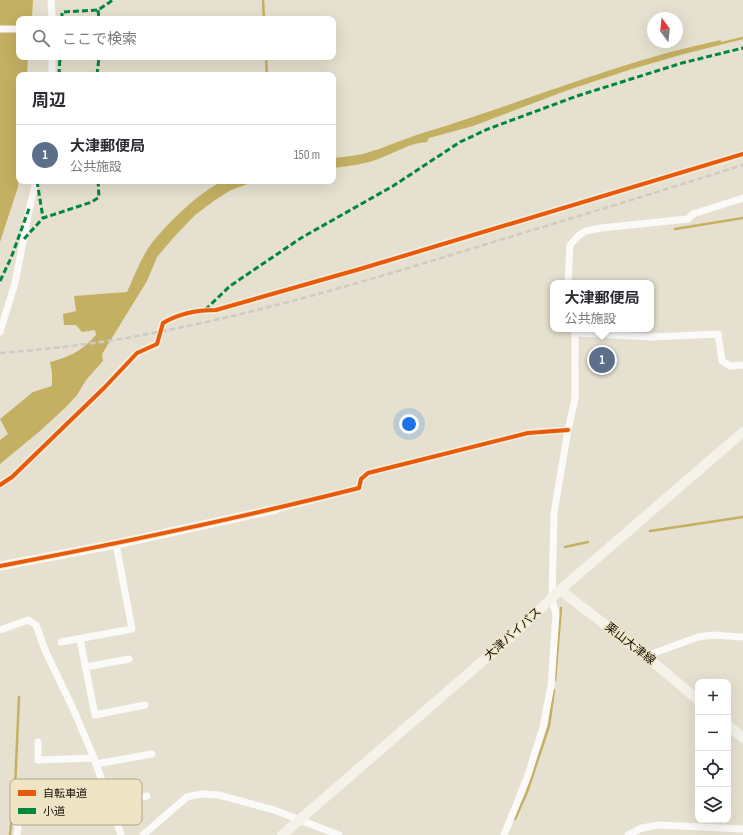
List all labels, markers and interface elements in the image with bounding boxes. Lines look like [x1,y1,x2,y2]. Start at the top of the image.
north arrow [647,12,683,48]
search box [16,16,336,60]
icon: search [30,27,52,49]
text: ここで検索 [62,30,137,49]
text: 周辺 [32,91,66,111]
text: 大津郵便局 [70,137,145,156]
text: 1 [42,147,48,163]
text: 150 m [294,147,320,163]
text: 公共施設 [70,159,122,175]
popup [550,280,654,332]
text: 大津郵便局 [564,289,640,308]
text: 公共施設 [564,311,617,327]
pin: 1 [589,345,615,375]
your location [399,414,419,434]
street label: 大津バイパス [481,604,545,664]
street label: 栗山大津線 [602,620,658,668]
map controls [695,679,731,823]
button: + [695,679,731,715]
button: − [695,715,731,751]
button: locate [695,751,731,787]
legend [10,779,142,825]
text: 自転車道 [43,787,87,800]
button: layers [695,787,731,823]
text: 小道 [43,805,65,818]

